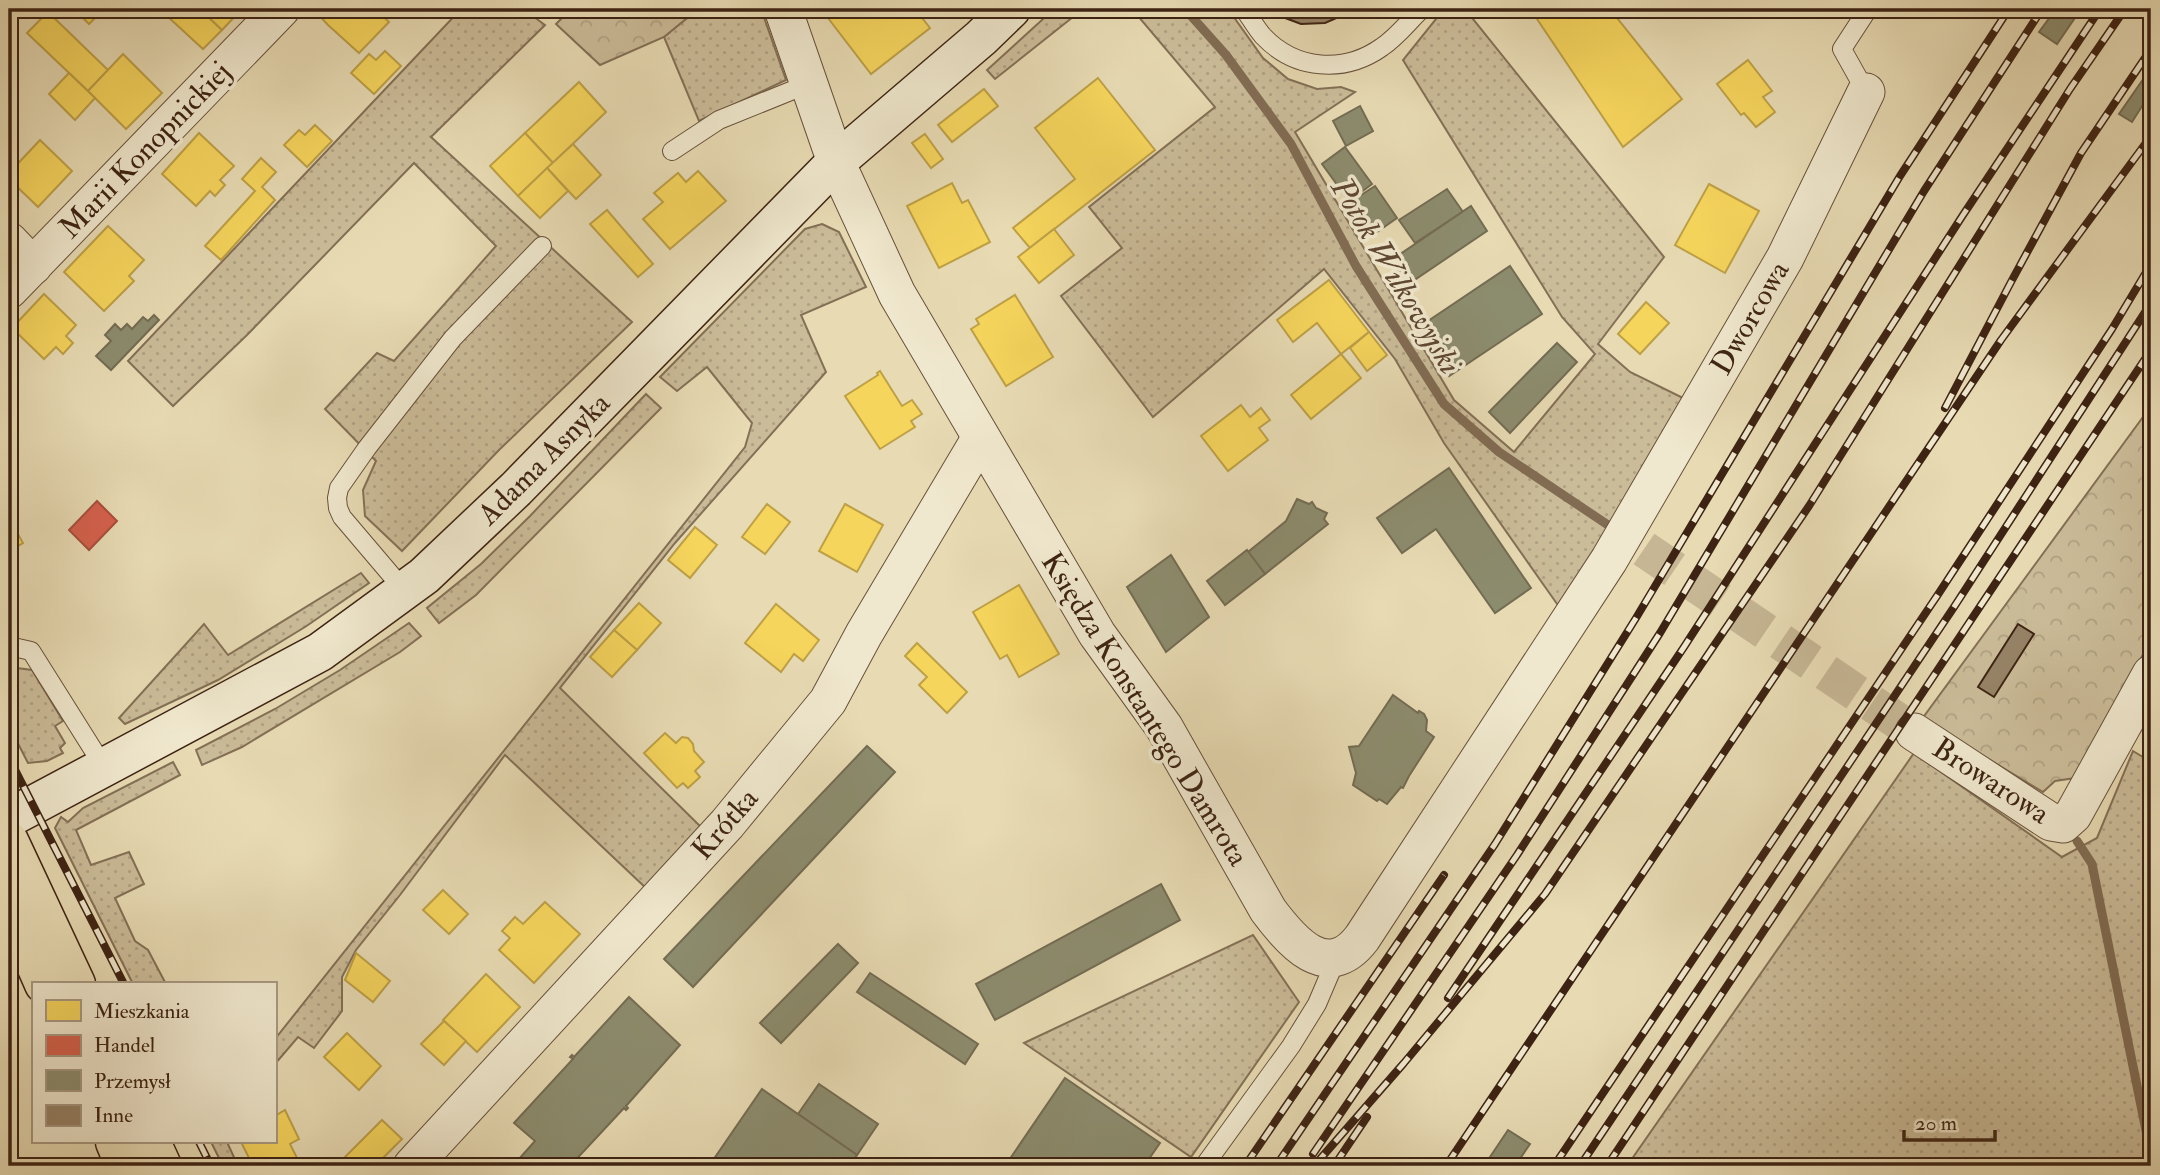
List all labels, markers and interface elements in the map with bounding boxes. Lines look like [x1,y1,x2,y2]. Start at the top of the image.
street label: Marii Konopnickiej [51,54,239,246]
water label: Potok Wilkowyjski [1321,170,1470,382]
street label: Dworcowa [1703,254,1798,381]
street label: Adama Asnyka [469,385,618,534]
street label: Księdza Konstantego Damrota [1033,545,1257,873]
street label: Browarowa [1926,730,2057,833]
street label: Krótka [684,780,767,867]
legend [32,982,276,1144]
text: Mieszkania [94,998,190,1025]
text: Handel [94,1032,156,1059]
text: Przemysł [94,1068,171,1095]
scale bar [1904,1098,1996,1142]
text: Inne [94,1102,133,1129]
text: 20 m [1915,1110,1957,1137]

